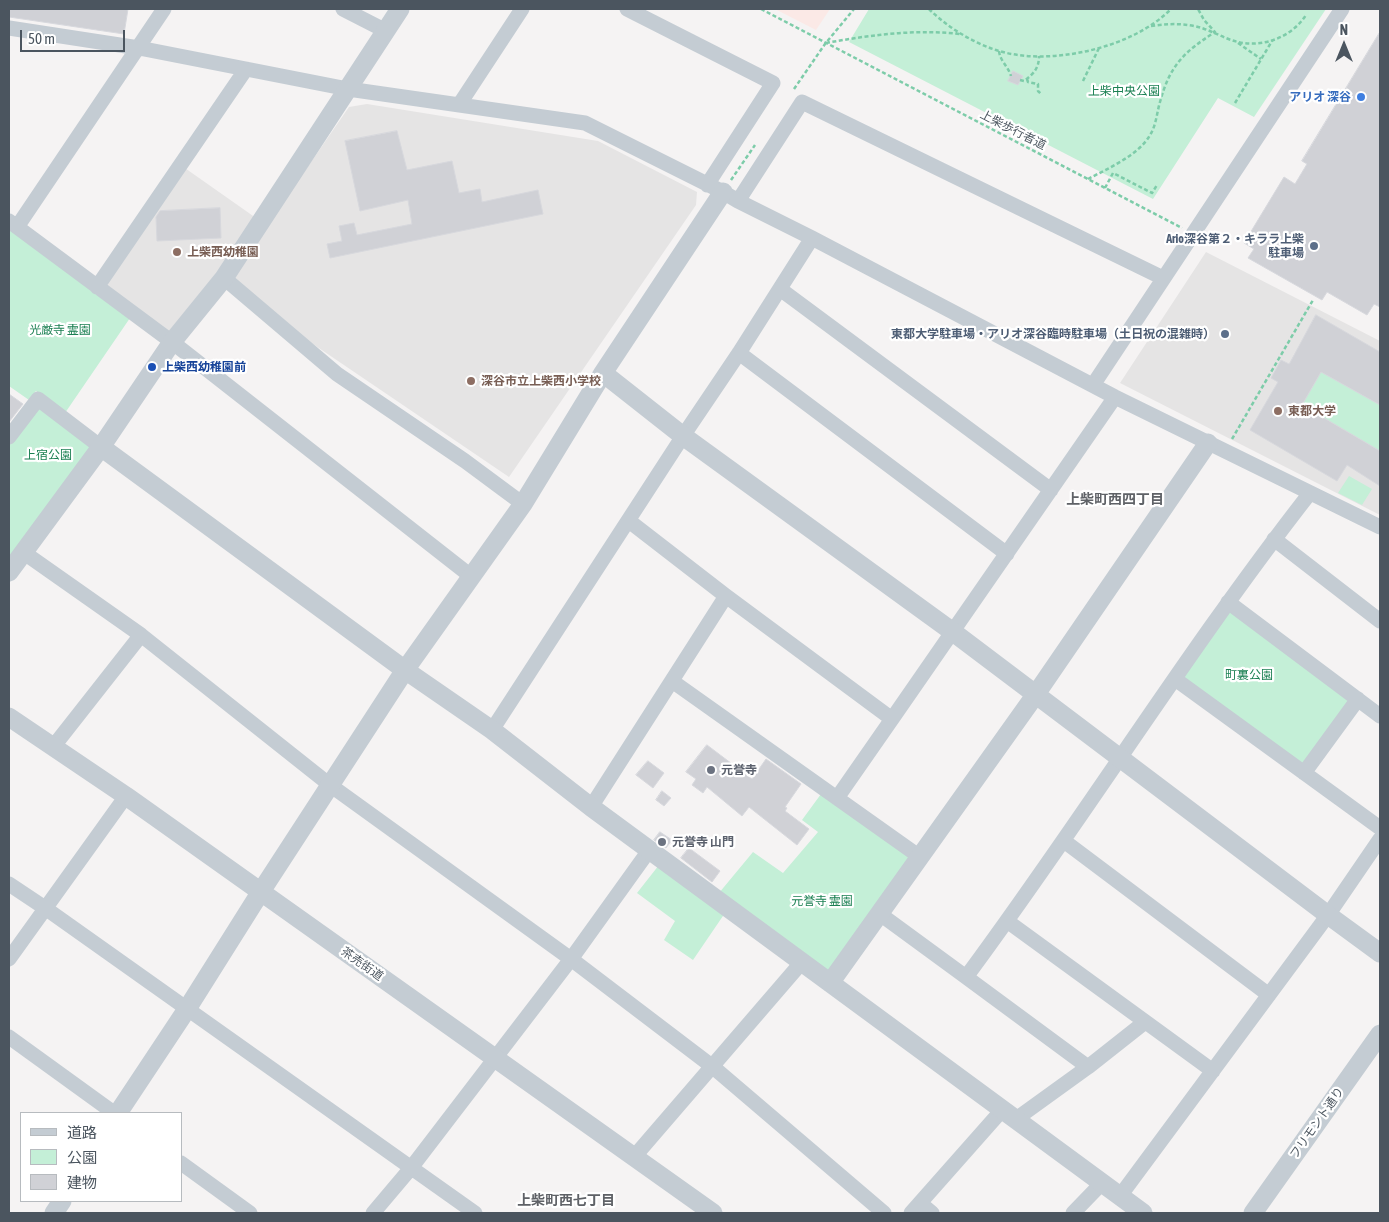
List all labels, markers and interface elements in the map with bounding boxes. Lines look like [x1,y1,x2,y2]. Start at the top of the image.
scale bar [22,20,128,52]
north arrow [1319,20,1369,70]
text: N [1340,22,1348,38]
text: 50 m [28,30,55,47]
park label: 上柴中央公園 [1088,84,1160,98]
place label: アリオ 深谷 [1289,90,1351,104]
marker: アリオ 深谷 [1355,91,1367,103]
street label: 上柴歩行者道 [978,107,1048,153]
place label: Ario深谷第２・キララ上柴 駐車場 [1166,232,1304,260]
marker: Ario深谷第２・キララ上柴 駐車場 [1308,240,1320,252]
place label: 上柴西幼稚園 [187,245,259,259]
marker: 上柴西幼稚園 [171,246,183,258]
park label: 光厳寺 霊園 [29,323,91,337]
place label: 東都大学駐車場・アリオ深谷臨時駐車場（土日祝の混雑時） [891,327,1215,341]
marker: 東都大学駐車場・アリオ深谷臨時駐車場（土日祝の混雑時） [1219,328,1231,340]
place label: 上柴西幼稚園前 [162,360,246,374]
marker: 上柴西幼稚園前 [146,361,158,373]
place label: 深谷市立上柴西小学校 [481,374,601,388]
marker: 深谷市立上柴西小学校 [465,375,477,387]
place label: 東都大学 [1288,404,1336,418]
marker: 東都大学 [1272,405,1284,417]
park label: 上宿公園 [24,448,72,462]
district label: 上柴町西四丁目 [1066,492,1164,508]
park label: 町裏公園 [1225,668,1273,682]
place label: 元誉寺 [721,763,757,777]
marker: 元誉寺 [705,764,717,776]
place label: 元誉寺 山門 [672,835,734,849]
marker: 元誉寺 山門 [656,836,668,848]
park label: 元誉寺 霊園 [791,894,853,908]
street label: 茶売街道 [338,944,386,984]
street label: フリモント通り [1287,1084,1347,1162]
legend [20,1112,182,1202]
text: 道路 [67,1124,97,1141]
text: 公園 [67,1149,97,1166]
text: 建物 [67,1174,97,1191]
district label: 上柴町西七丁目 [517,1193,615,1209]

